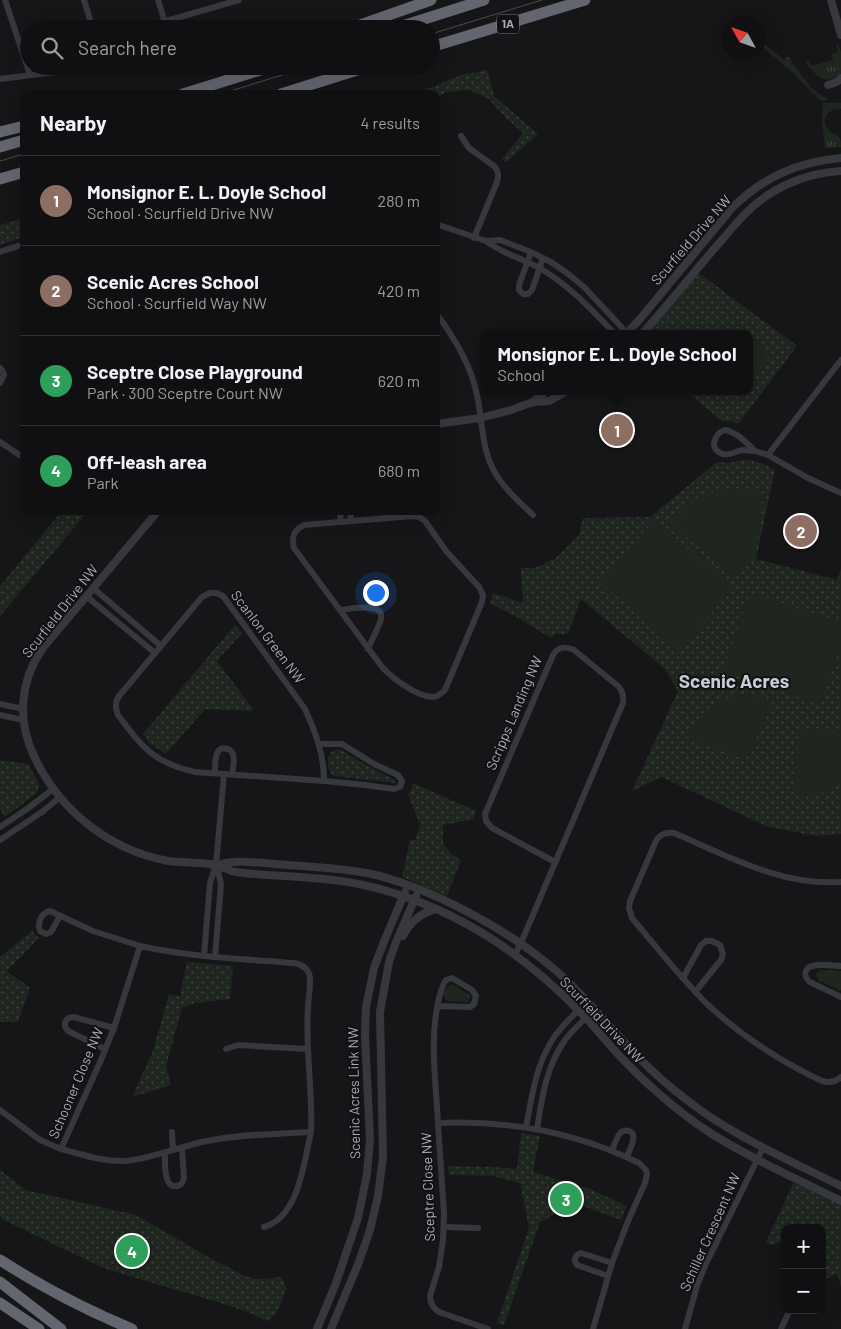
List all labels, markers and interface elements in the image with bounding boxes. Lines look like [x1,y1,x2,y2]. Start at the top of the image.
road number: 1A [497,14,519,34]
north arrow [721,15,766,60]
search box [20,20,440,75]
icon: search [38,34,66,62]
text: Search here [78,36,177,59]
text: Nearby [40,110,106,135]
text: 4 results [360,113,420,132]
text: Monsignor E. L. Doyle School [87,180,326,203]
text: 1 [53,191,59,210]
text: 280 m [378,191,420,210]
street label: Scurfield Drive NW [647,191,734,288]
text: School · Scurfield Drive NW [87,203,274,222]
text: Scenic Acres School [87,270,259,293]
text: 2 [52,281,60,300]
text: 420 m [377,281,420,300]
text: School · Scurfield Way NW [87,293,267,312]
popup [481,330,753,395]
text: Monsignor E. L. Doyle School [497,342,737,365]
text: Sceptre Close Playground [87,360,303,383]
text: School [497,365,545,384]
text: 3 [52,371,60,390]
text: 620 m [378,371,420,390]
text: Park · 300 Sceptre Court NW [87,383,283,402]
pin: 1 [601,411,633,449]
text: Off-leash area [87,450,207,473]
text: 4 [51,461,61,480]
text: 680 m [378,461,420,480]
text: Park [87,473,118,492]
pin: 2 [785,512,817,550]
street label: Scurfield Drive NW [18,561,101,661]
your location [363,580,389,606]
street label: Scanlon Green NW [228,587,309,687]
street label: Scripps Landing NW [482,653,545,772]
district label: Scenic Acres [679,669,789,692]
street label: Scurfield Drive NW [557,973,648,1066]
street label: Schooner Close NW [44,1025,107,1141]
street label: Scenic Acres Link NW [344,1027,363,1159]
street label: Sceptre Close NW [417,1132,438,1242]
street label: Schiller Crescent NW [676,1170,743,1294]
pin: 3 [550,1180,582,1218]
map controls [781,1224,826,1314]
button: + [781,1224,826,1269]
pin: 4 [116,1232,148,1270]
button: − [781,1269,826,1314]

